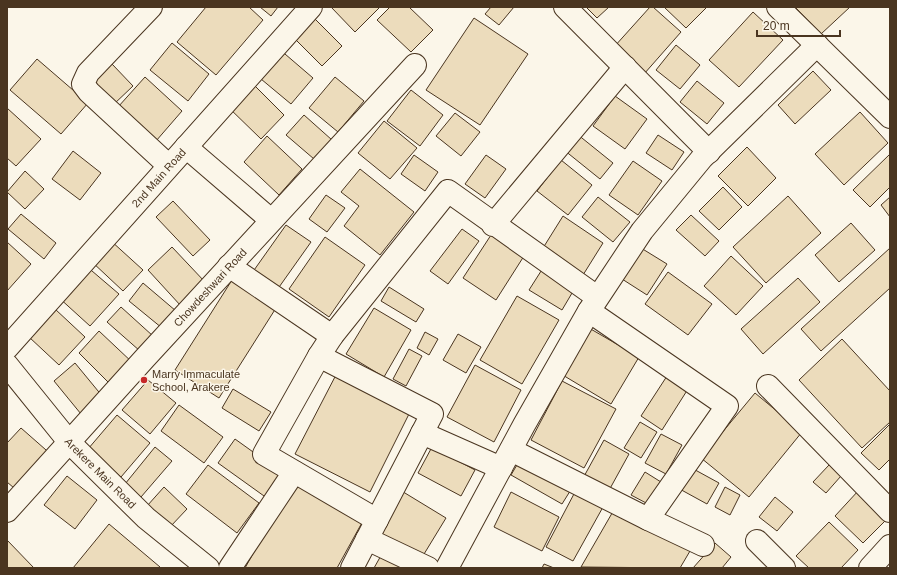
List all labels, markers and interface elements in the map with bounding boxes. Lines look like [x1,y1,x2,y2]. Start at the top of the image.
scale bar [757,12,840,38]
text: 20 m [763,19,790,33]
street label: 2nd Main Road [129,146,188,210]
street label: Chowdeshwari Road [171,246,249,329]
place label: Marry Immaculate School, Arakere [152,368,240,393]
marker: Marry Immaculate School, Arakere [139,375,149,385]
street label: Arekere Main Road [62,436,138,511]

